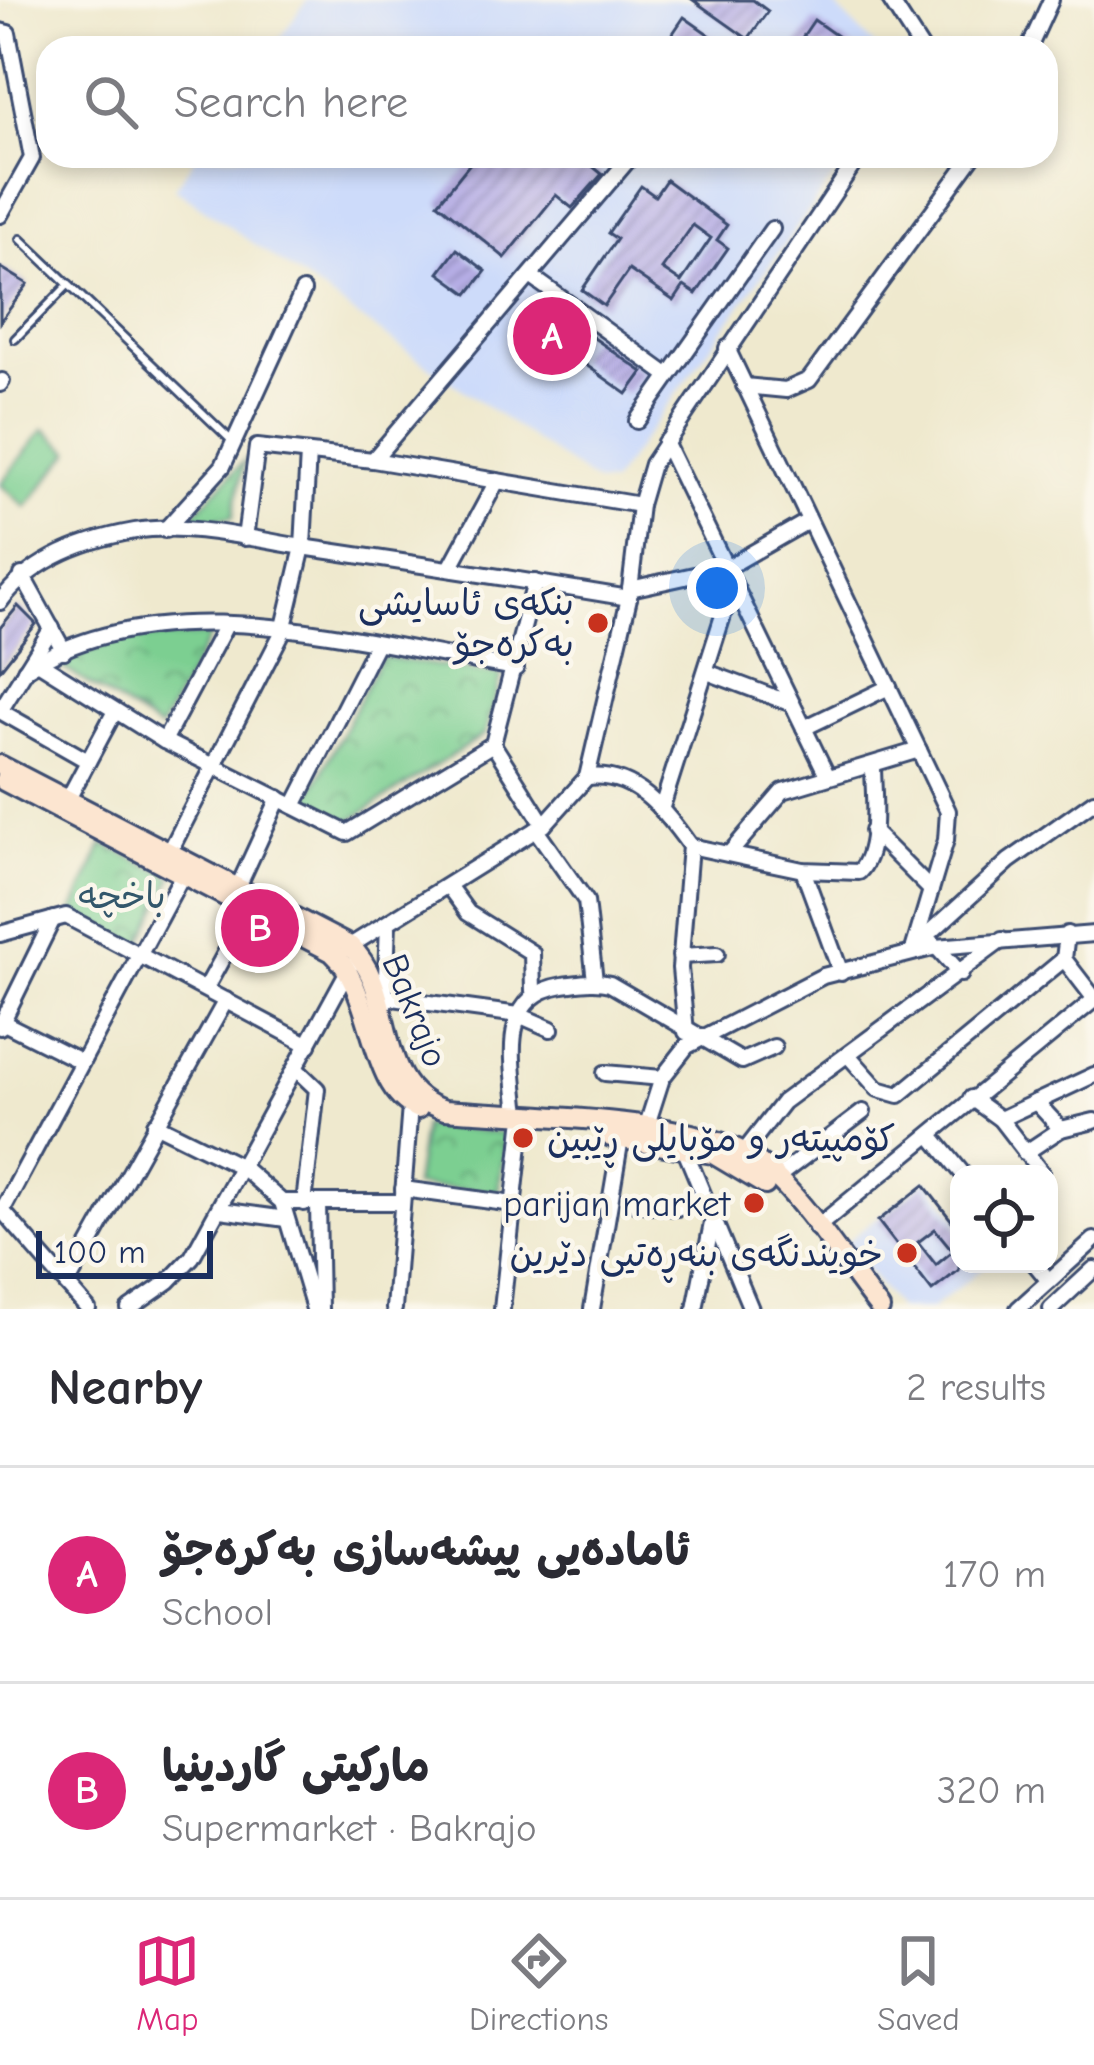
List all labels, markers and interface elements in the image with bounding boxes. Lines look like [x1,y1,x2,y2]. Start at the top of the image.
search box [36,36,1058,168]
icon: search [78,69,144,135]
text: Search here [174,76,408,128]
pin: A [513,291,591,381]
your location [687,558,747,618]
place label: بنکەی ئاسایشی بەکرەجۆ [358,583,574,665]
marker: بنکەی ئاسایشی بەکرەجۆ [585,610,611,636]
park label: باخچە [78,876,166,918]
pin: B [221,883,299,973]
street label: Bakrajo [373,948,456,1073]
place label: کۆمپیتەر و مۆبایلی ڕێبین [547,1119,895,1168]
marker: کۆمپیتەر و مۆبایلی ڕێبین [510,1125,536,1151]
map controls [950,1165,1058,1273]
button: locate [950,1165,1058,1273]
place label: parijan market [503,1184,732,1225]
marker: parijan market [741,1190,767,1216]
scale bar [36,1225,213,1278]
text: 100 m [54,1233,146,1271]
place label: خویندنگەی بنەڕەتیی دێرین [510,1233,883,1283]
marker: خویندنگەی بنەڕەتیی دێرین [894,1240,920,1266]
text: Nearby [48,1358,202,1417]
text: 2 results [906,1365,1046,1410]
text: ئامادەیی پیشەسازی بەکرەجۆ [162,1524,690,1576]
text: A [76,1552,98,1597]
text: 170 m [943,1552,1046,1597]
text: School [162,1590,273,1635]
text: مارکیتی گاردینیا [162,1740,430,1792]
text: B [75,1768,99,1813]
text: 320 m [937,1768,1046,1813]
text: Supermarket · Bakrajo [162,1806,537,1851]
tab: Map [134,1928,200,2038]
tab: Directions [469,1928,609,2038]
tab: Saved [877,1928,960,2038]

